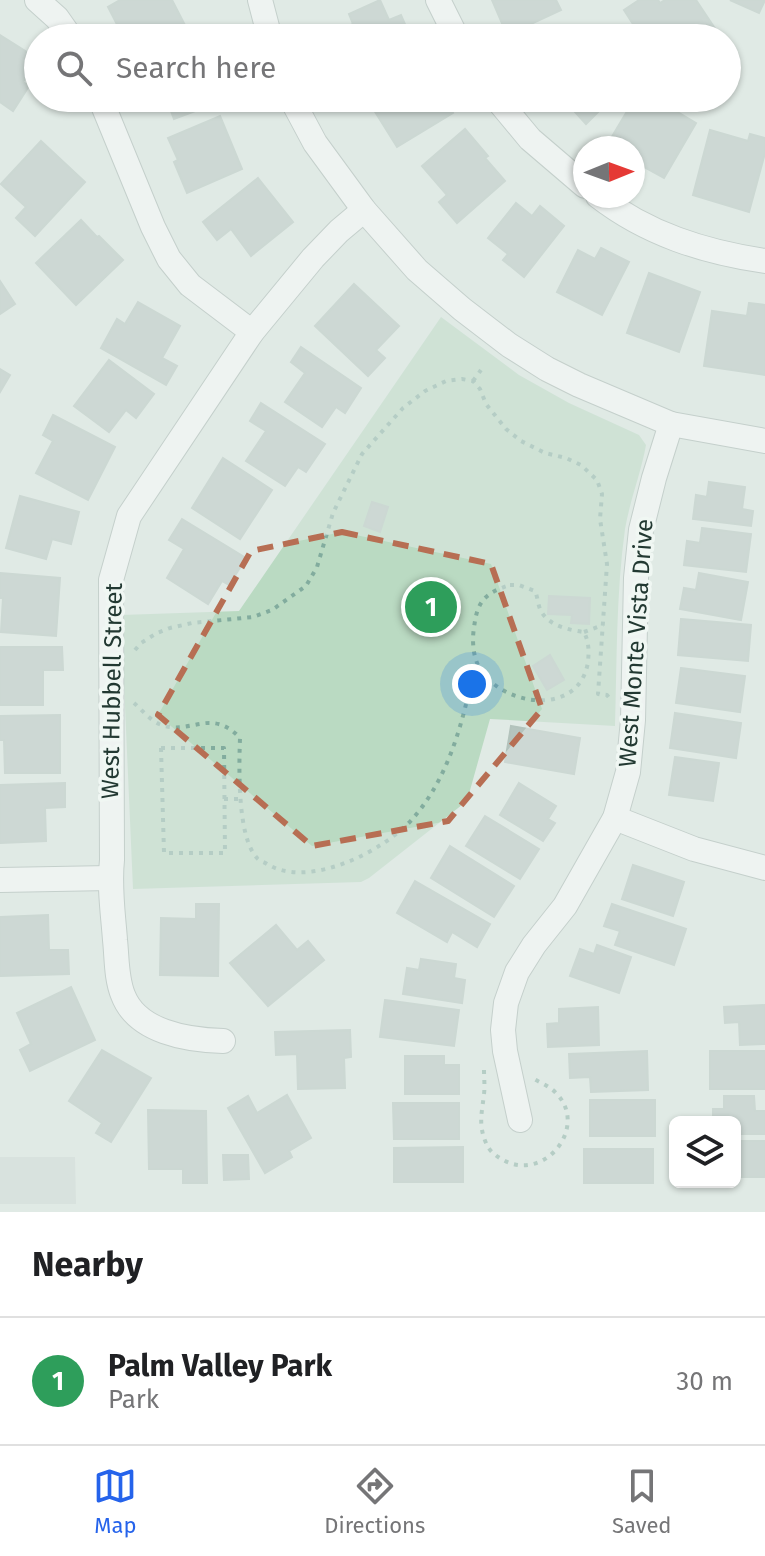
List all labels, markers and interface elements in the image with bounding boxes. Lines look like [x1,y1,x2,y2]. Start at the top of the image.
search box [24,24,741,112]
icon: search [52,46,96,90]
text: Search here [116,50,276,86]
north arrow [573,136,645,208]
street label: West Monte Vista Drive [613,518,659,768]
pin: 1 [405,577,457,637]
street label: West Hubbell Street [96,582,128,799]
your location [452,664,492,704]
map controls [669,1116,741,1188]
button: layers [669,1116,741,1188]
text: Nearby [32,1244,143,1285]
text: Palm Valley Park [108,1348,332,1384]
text: 1 [52,1366,64,1397]
text: 30 m [676,1366,733,1397]
text: Park [108,1384,159,1415]
tab: Map [93,1464,137,1539]
tab: Directions [324,1464,425,1539]
tab: Saved [612,1464,672,1539]

